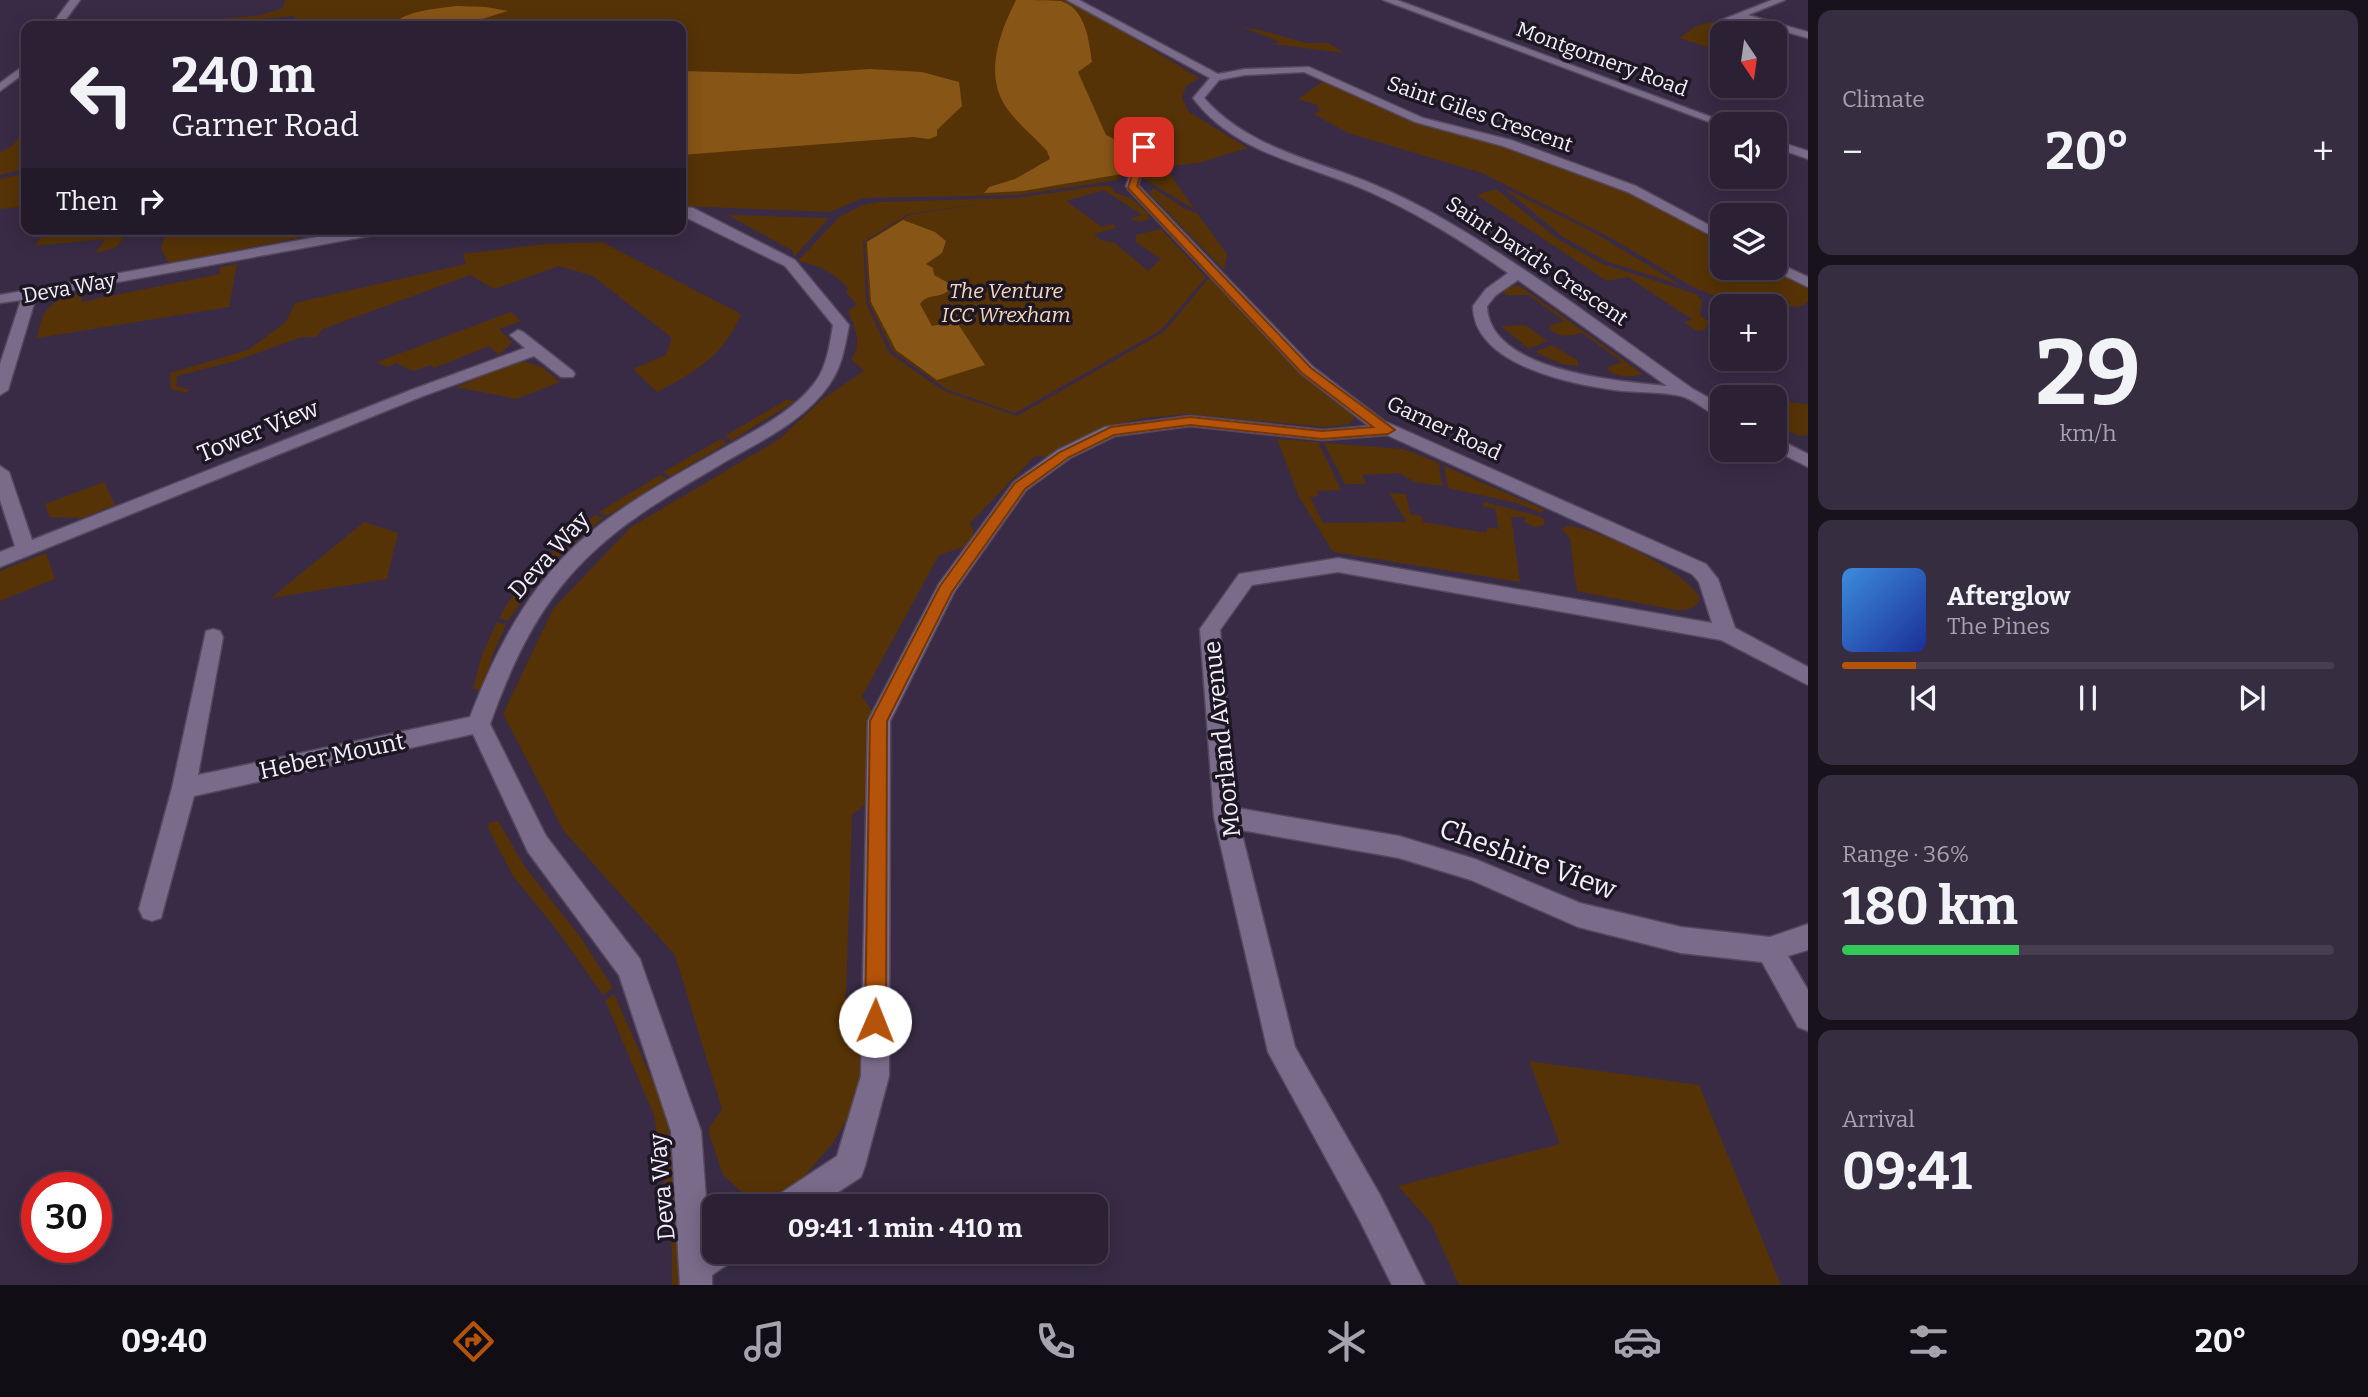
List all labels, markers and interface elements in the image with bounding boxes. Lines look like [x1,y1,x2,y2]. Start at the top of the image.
street label: Montgomery Road [1513,16,1691,102]
north arrow [1710,21,1787,98]
map controls [1710,21,1787,462]
text: 240 m [171,46,315,105]
icon: left [56,49,147,140]
street label: Saint Giles Crescent [1384,70,1577,158]
text: Climate [1842,85,1925,113]
text: Garner Road [171,106,359,144]
button: sound [1710,112,1787,189]
pin [1114,117,1174,177]
text: 20° [2045,120,2130,183]
icon: arrive [1125,128,1163,166]
text: − [1842,129,1863,175]
text: + [2312,129,2334,175]
icon: right [132,182,170,220]
text: Then [56,186,118,217]
street label: Saint David's Crescent [1441,190,1633,332]
button: layers [1710,203,1787,280]
street label: Deva Way [20,267,118,309]
park label: The Venture ICC Wrexham [941,278,1071,328]
button: + [1710,294,1787,371]
text: 29 [2035,319,2141,428]
button: − [1710,385,1787,462]
street label: Garner Road [1383,390,1505,466]
street label: Tower View [193,394,323,468]
text: km/h [2060,419,2116,447]
street label: Deva Way [503,505,596,604]
text: Afterglow [1947,581,2070,612]
text: The Pines [1947,612,2050,640]
street label: Moorland Avenue [1198,640,1246,838]
icon: previous [1905,679,1943,717]
icon: pause [2069,679,2107,717]
icon: next [2233,679,2271,717]
street label: Heber Mount [257,727,408,785]
street label: Cheshire View [1435,812,1621,906]
text: Range · 36% [1842,840,1969,868]
text: 180 km [1842,875,2018,938]
position arrow [838,984,912,1058]
text: Arrival [1842,1105,1915,1133]
street label: Deva Way [643,1132,681,1242]
text: 09:41 [1842,1140,1972,1203]
speed limit sign: 30 [21,1172,112,1263]
text: 09:41 · 1 min · 410 m [788,1213,1022,1244]
icon: directions [449,1317,498,1366]
icon: music [740,1317,789,1366]
icon: phone [1031,1317,1080,1366]
icon: climate [1322,1317,1371,1366]
icon: car [1613,1317,1662,1366]
icon: filters [1904,1317,1953,1366]
text: 09:40 [121,1322,207,1360]
text: 20° [2195,1322,2247,1360]

